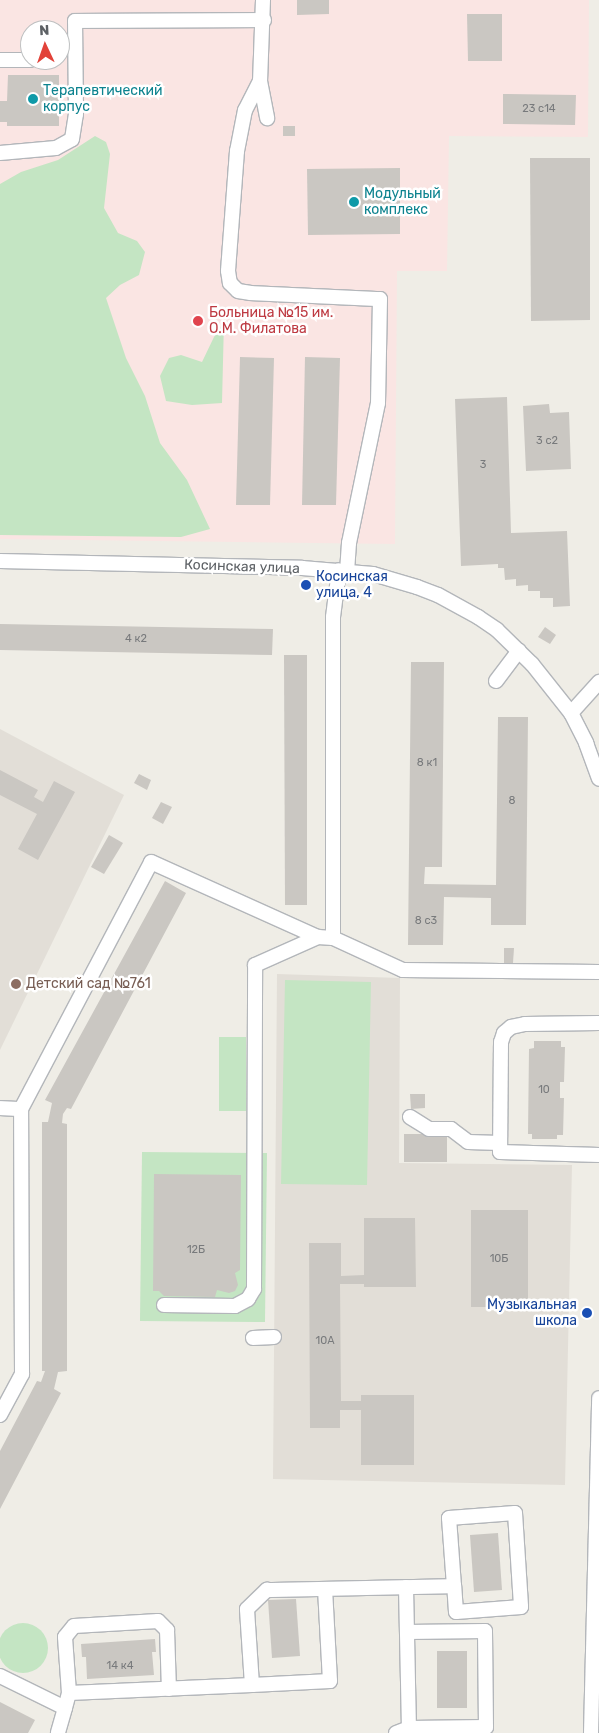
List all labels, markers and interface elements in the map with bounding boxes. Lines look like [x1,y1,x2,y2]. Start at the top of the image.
north arrow [20,20,70,70]
text: N [39,22,50,39]
place label: Терапевтический корпус [43,83,163,115]
marker: Терапевтический корпус [27,93,39,105]
house number: 23 с14 [522,102,556,116]
place label: Модульный комплекс [364,186,441,218]
marker: Модульный комплекс [348,196,360,208]
place label: Больница №15 им. О.М. Филатова [209,305,333,338]
marker: Больница №15 им. О.М. Филатова [191,314,205,328]
house number: 3 с2 [536,434,558,448]
house number: 3 [480,458,486,472]
street label: Косинская улица [184,557,300,577]
place label: Косинская улица, 4 [316,569,388,602]
marker: Косинская улица, 4 [300,579,312,591]
house number: 4 к2 [125,632,147,646]
house number: 8 к1 [417,756,437,770]
house number: 8 [509,794,515,808]
house number: 8 с3 [415,914,437,928]
place label: Детский сад №761 [26,976,151,992]
marker: Детский сад №761 [10,978,22,990]
house number: 10 [538,1083,550,1097]
house number: 12Б [187,1243,205,1257]
house number: 10Б [490,1252,508,1266]
place label: Музыкальная школа [487,1297,577,1330]
marker: Музыкальная школа [581,1307,593,1319]
house number: 10А [315,1334,335,1348]
house number: 14 к4 [107,1659,133,1673]

